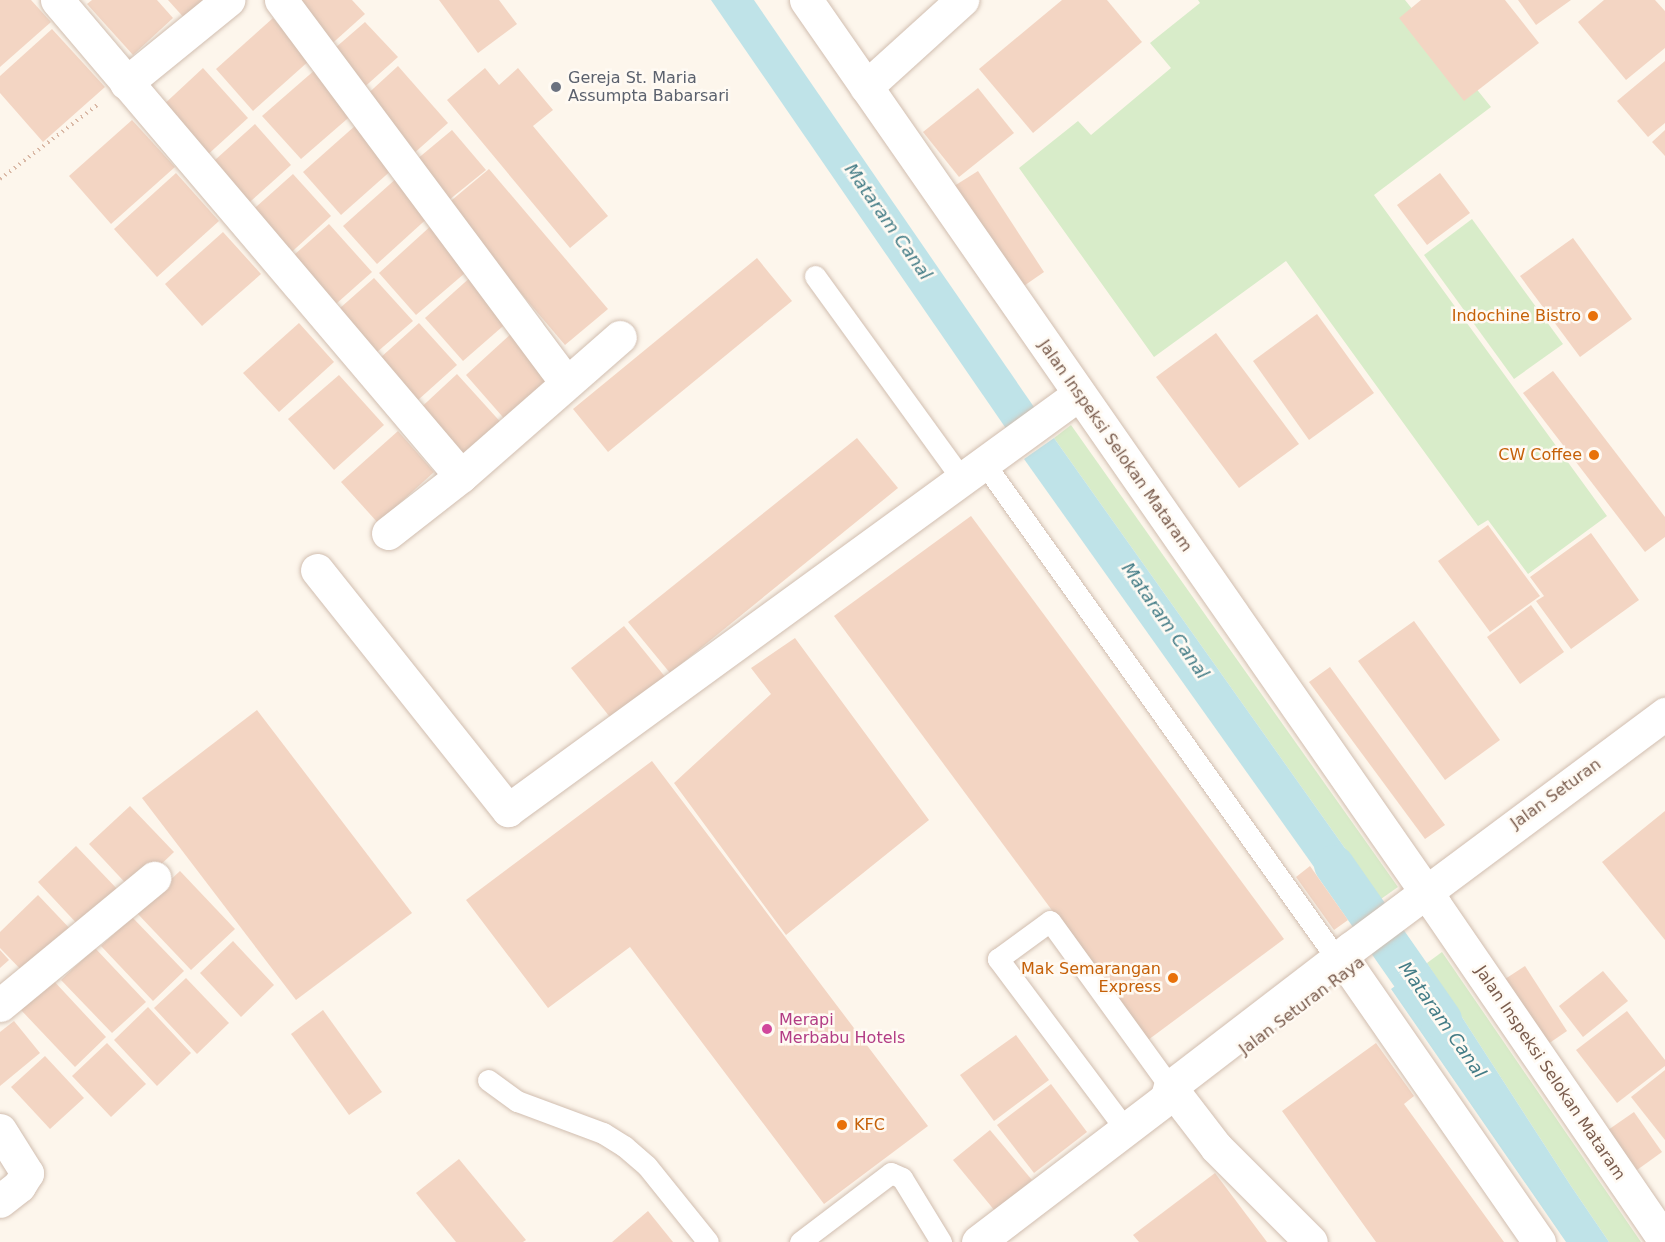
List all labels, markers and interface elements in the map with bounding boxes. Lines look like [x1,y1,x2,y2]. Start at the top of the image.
place label: Gereja St. Maria Assumpta Babarsari [568,68,729,106]
marker: Gereja St. Maria Assumpta Babarsari [549,80,563,94]
water label: Mataram Canal [840,160,936,284]
place label: Indochine Bistro [1452,306,1581,326]
marker: Indochine Bistro [1586,309,1600,323]
street label: Jalan Inspeksi Selokan Mataram [1034,336,1196,556]
place label: CW Coffee [1498,445,1582,465]
marker: CW Coffee [1587,448,1601,462]
water label: Mataram Canal [1117,559,1213,683]
street label: Jalan Seturan [1507,755,1605,833]
street label: Jalan Seturan Raya [1236,953,1368,1059]
water label: Mataram Canal [1394,958,1490,1082]
place label: Mak Semarangan Express [1021,959,1161,997]
street label: Jalan Inspeksi Selokan Mataram [1471,962,1629,1184]
marker: Mak Semarangan Express [1166,971,1180,985]
place label: Merapi Merbabu Hotels [779,1010,905,1048]
marker: Merapi Merbabu Hotels [760,1022,774,1036]
place label: KFC [854,1115,885,1135]
marker: KFC [835,1118,849,1132]

